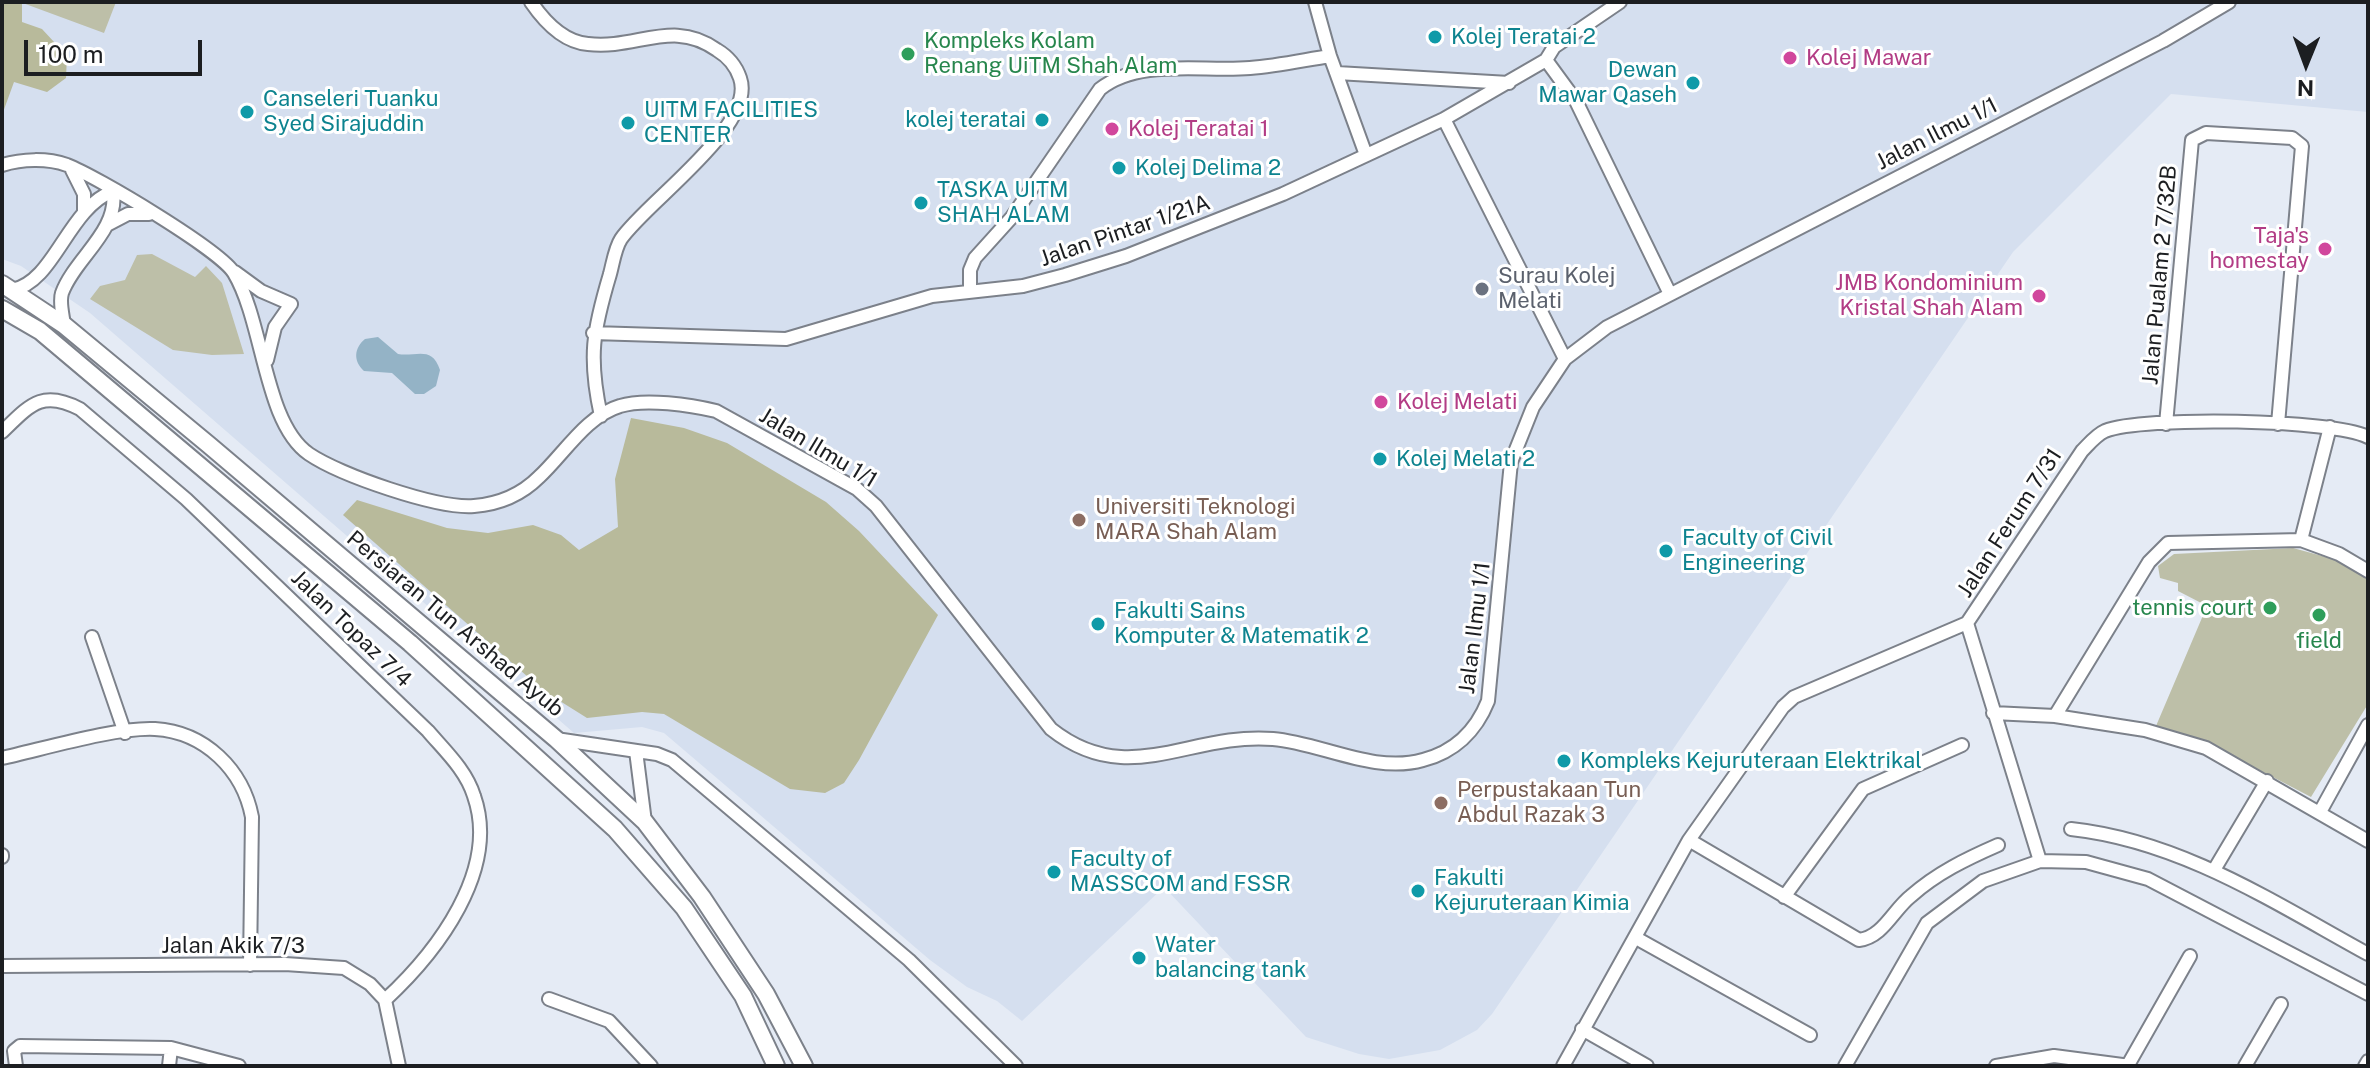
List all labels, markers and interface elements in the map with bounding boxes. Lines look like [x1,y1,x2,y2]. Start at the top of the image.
scale bar [28,24,206,74]
place label: Kolej Teratai 2 [1451,24,1596,50]
north arrow [2266,24,2346,104]
place label: Kompleks Kolam Renang UiTM Shah Alam [924,28,1177,80]
marker: Kolej Teratai 2 [1426,28,1444,46]
text: 100 m [38,40,104,68]
marker: Kompleks Kolam Renang UiTM Shah Alam [899,45,917,63]
place label: Kolej Mawar [1806,45,1931,71]
marker: Kolej Mawar [1781,49,1799,67]
place label: Dewan Mawar Qaseh [1538,57,1677,108]
marker: Dewan Mawar Qaseh [1684,74,1702,92]
text: N [2297,75,2314,101]
place label: Canseleri Tuanku Syed Sirajuddin [263,86,439,138]
street label: Jalan Ilmu 1/1 [1872,92,2002,176]
place label: UITM FACILITIES CENTER [644,97,818,148]
marker: Canseleri Tuanku Syed Sirajuddin [238,103,256,121]
place label: kolej teratai [905,107,1026,133]
marker: kolej teratai [1033,111,1051,129]
marker: UITM FACILITIES CENTER [619,114,637,132]
place label: Kolej Teratai 1 [1128,116,1269,142]
marker: Kolej Teratai 1 [1103,120,1121,138]
place label: Kolej Delima 2 [1135,155,1281,181]
marker: Kolej Delima 2 [1110,159,1128,177]
street label: Jalan Pualam 2 7/32B [2137,164,2183,386]
place label: TASKA UITM SHAH ALAM [937,177,1070,228]
street label: Jalan Pintar 1/21A [1036,190,1214,272]
marker: TASKA UITM SHAH ALAM [912,194,930,212]
place label: Taja's homestay [2210,223,2309,274]
marker: Taja's homestay [2316,240,2334,258]
place label: Surau Kolej Melati [1498,263,1615,314]
place label: JMB Kondominium Kristal Shah Alam [1835,270,2023,322]
marker: Surau Kolej Melati [1473,280,1491,298]
marker: JMB Kondominium Kristal Shah Alam [2030,287,2048,305]
place label: Kolej Melati [1397,389,1518,415]
marker: Kolej Melati [1372,393,1390,411]
street label: Jalan Ilmu 1/1 [754,402,882,494]
street label: Jalan Ferum 7/31 [1952,444,2068,602]
place label: Kolej Melati 2 [1396,446,1535,472]
marker: Kolej Melati 2 [1371,450,1389,468]
place label: Universiti Teknologi MARA Shah Alam [1095,494,1295,546]
marker: Universiti Teknologi MARA Shah Alam [1070,511,1088,529]
street label: Persiaran Tun Arshad Ayub [341,525,569,723]
place label: Faculty of Civil Engineering [1682,525,1833,576]
marker: Faculty of Civil Engineering [1657,542,1675,560]
street label: Jalan Ilmu 1/1 [1454,560,1496,696]
street label: Jalan Topaz 7/4 [285,565,417,693]
place label: tennis court [2132,595,2254,621]
place label: Fakulti Sains Komputer & Matematik 2 [1114,598,1369,650]
marker: tennis court [2261,599,2279,617]
marker: field [2310,606,2328,624]
marker: Fakulti Sains Komputer & Matematik 2 [1089,615,1107,633]
place label: field [2296,628,2342,654]
place label: Kompleks Kejuruteraan Elektrikal [1580,748,1922,774]
marker: Kompleks Kejuruteraan Elektrikal [1555,752,1573,770]
place label: Perpustakaan Tun Abdul Razak 3 [1457,777,1641,828]
marker: Perpustakaan Tun Abdul Razak 3 [1432,794,1450,812]
place label: Faculty of MASSCOM and FSSR [1070,846,1291,898]
marker: Faculty of MASSCOM and FSSR [1045,863,1063,881]
place label: Fakulti Kejuruteraan Kimia [1434,865,1629,916]
marker: Fakulti Kejuruteraan Kimia [1409,882,1427,900]
place label: Water balancing tank [1155,932,1306,984]
street label: Jalan Akik 7/3 [161,933,305,959]
marker: Water balancing tank [1130,949,1148,967]

